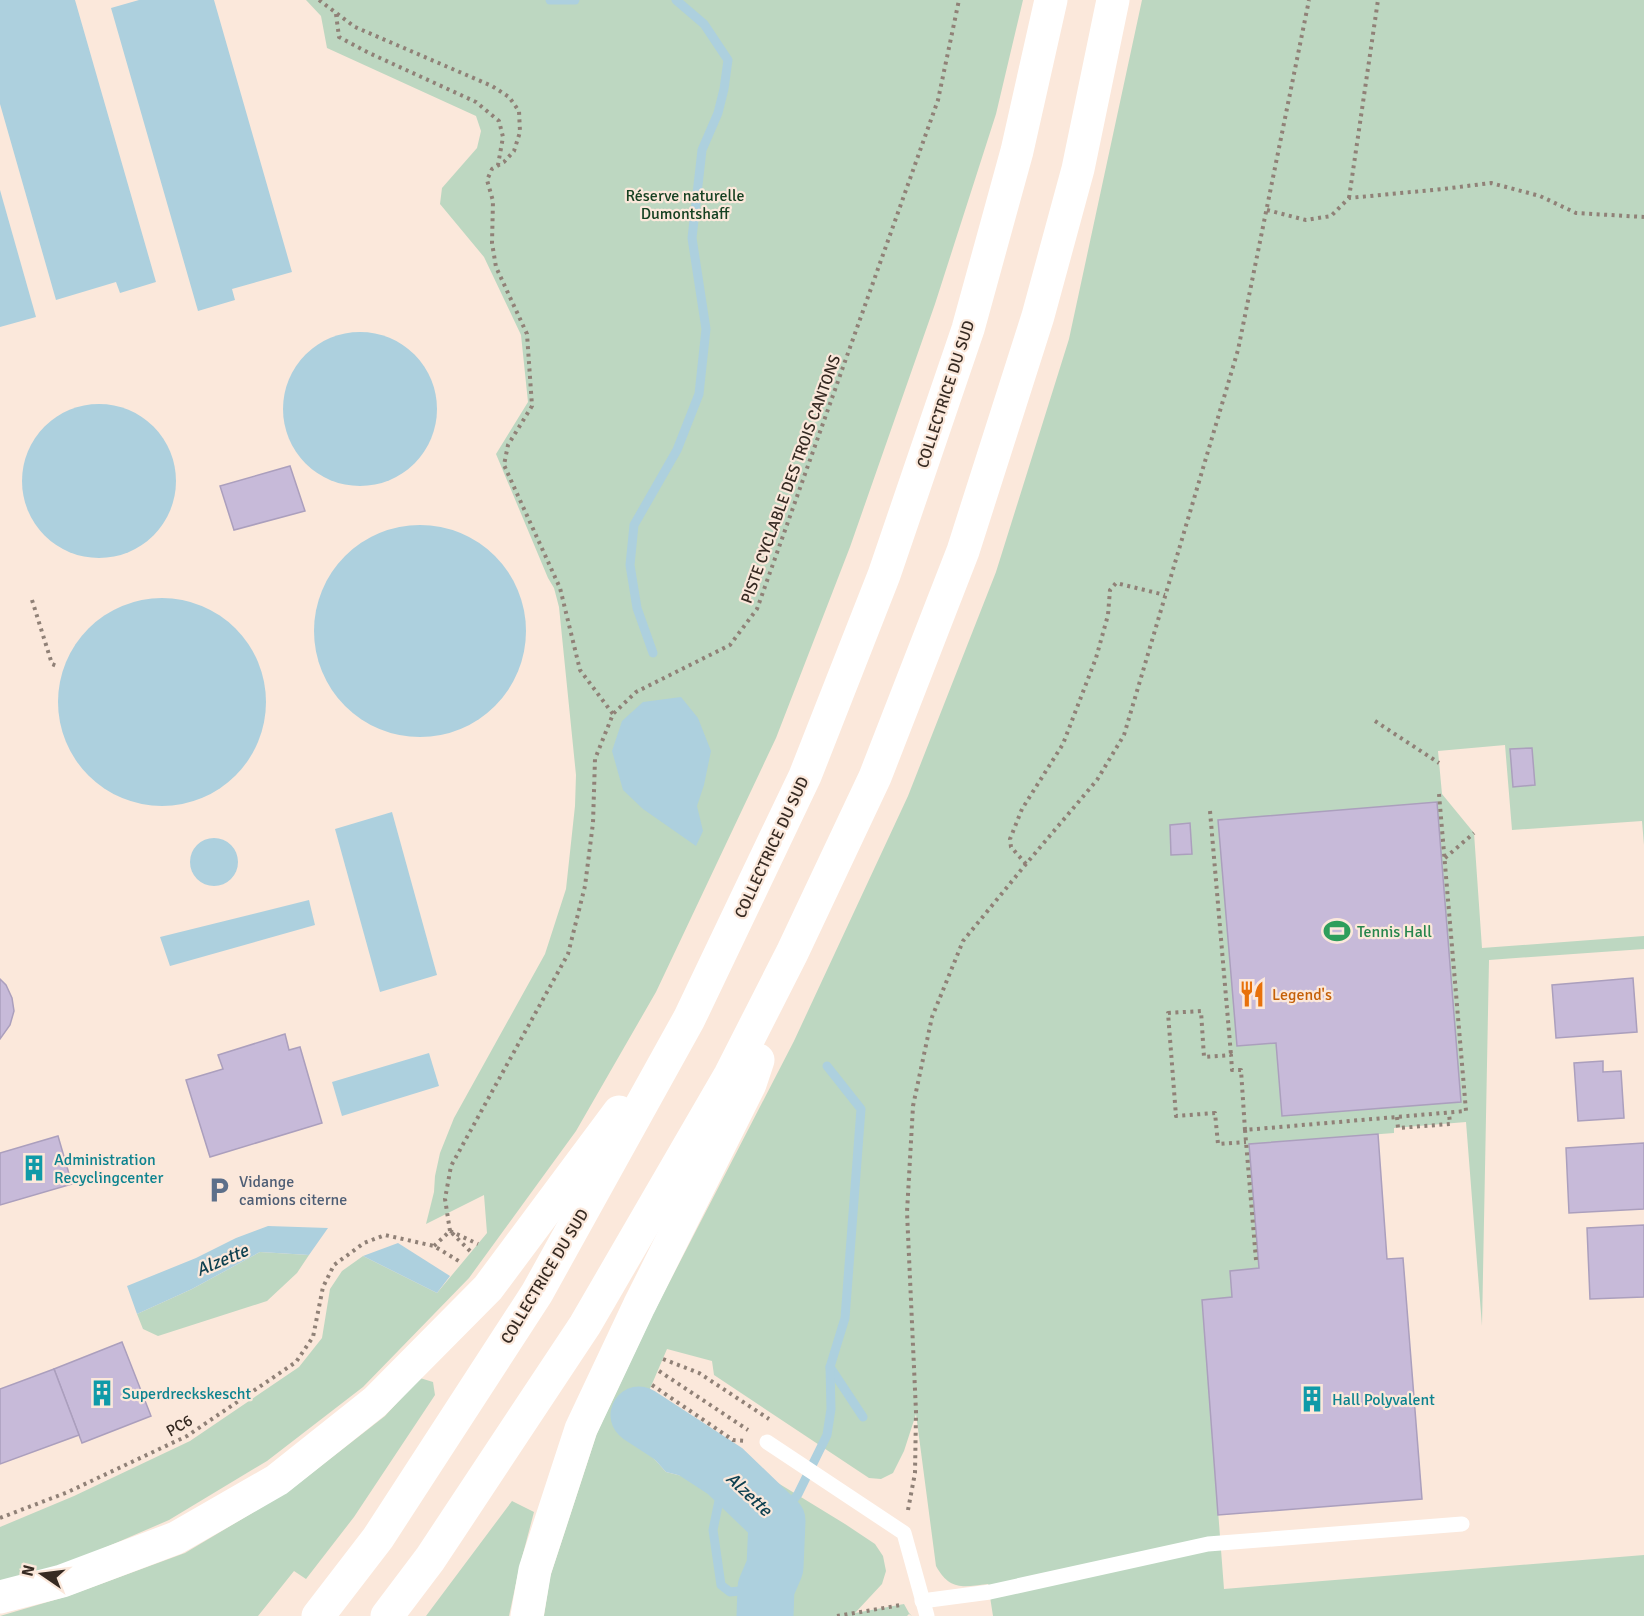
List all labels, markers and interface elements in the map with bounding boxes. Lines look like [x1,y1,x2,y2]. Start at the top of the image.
park label: Réserve naturelle Dumontshaff [625,186,745,224]
street label: COLLECTRICE DU SUD [913,318,979,471]
street label: PISTE CYCLABLE DES TROIS CANTONS [737,352,845,606]
street label: COLLECTRICE DU SUD [730,773,814,921]
sports icon: Tennis Hall [1322,916,1352,946]
place label: Tennis Hall [1357,922,1432,942]
restaurant icon: Legend's [1237,979,1267,1009]
place label: Legend's [1272,985,1332,1005]
place label: Administration Recyclingcenter [54,1150,164,1188]
building icon: Administration Recyclingcenter [19,1153,49,1183]
place label: Vidange camions citerne [239,1172,347,1210]
parking icon: Vidange camions citerne [204,1175,234,1205]
street label: COLLECTRICE DU SUD [497,1205,593,1348]
water label: Alzette [193,1239,252,1281]
building icon: Superdreckskescht [87,1378,117,1408]
place label: Superdreckskescht [122,1384,251,1404]
building icon: Hall Polyvalent [1297,1384,1327,1414]
place label: Hall Polyvalent [1332,1390,1435,1410]
street label: PC6 [163,1410,196,1441]
water label: Alzette [722,1467,777,1521]
north arrow [12,1544,72,1604]
text: N [17,1563,39,1578]

